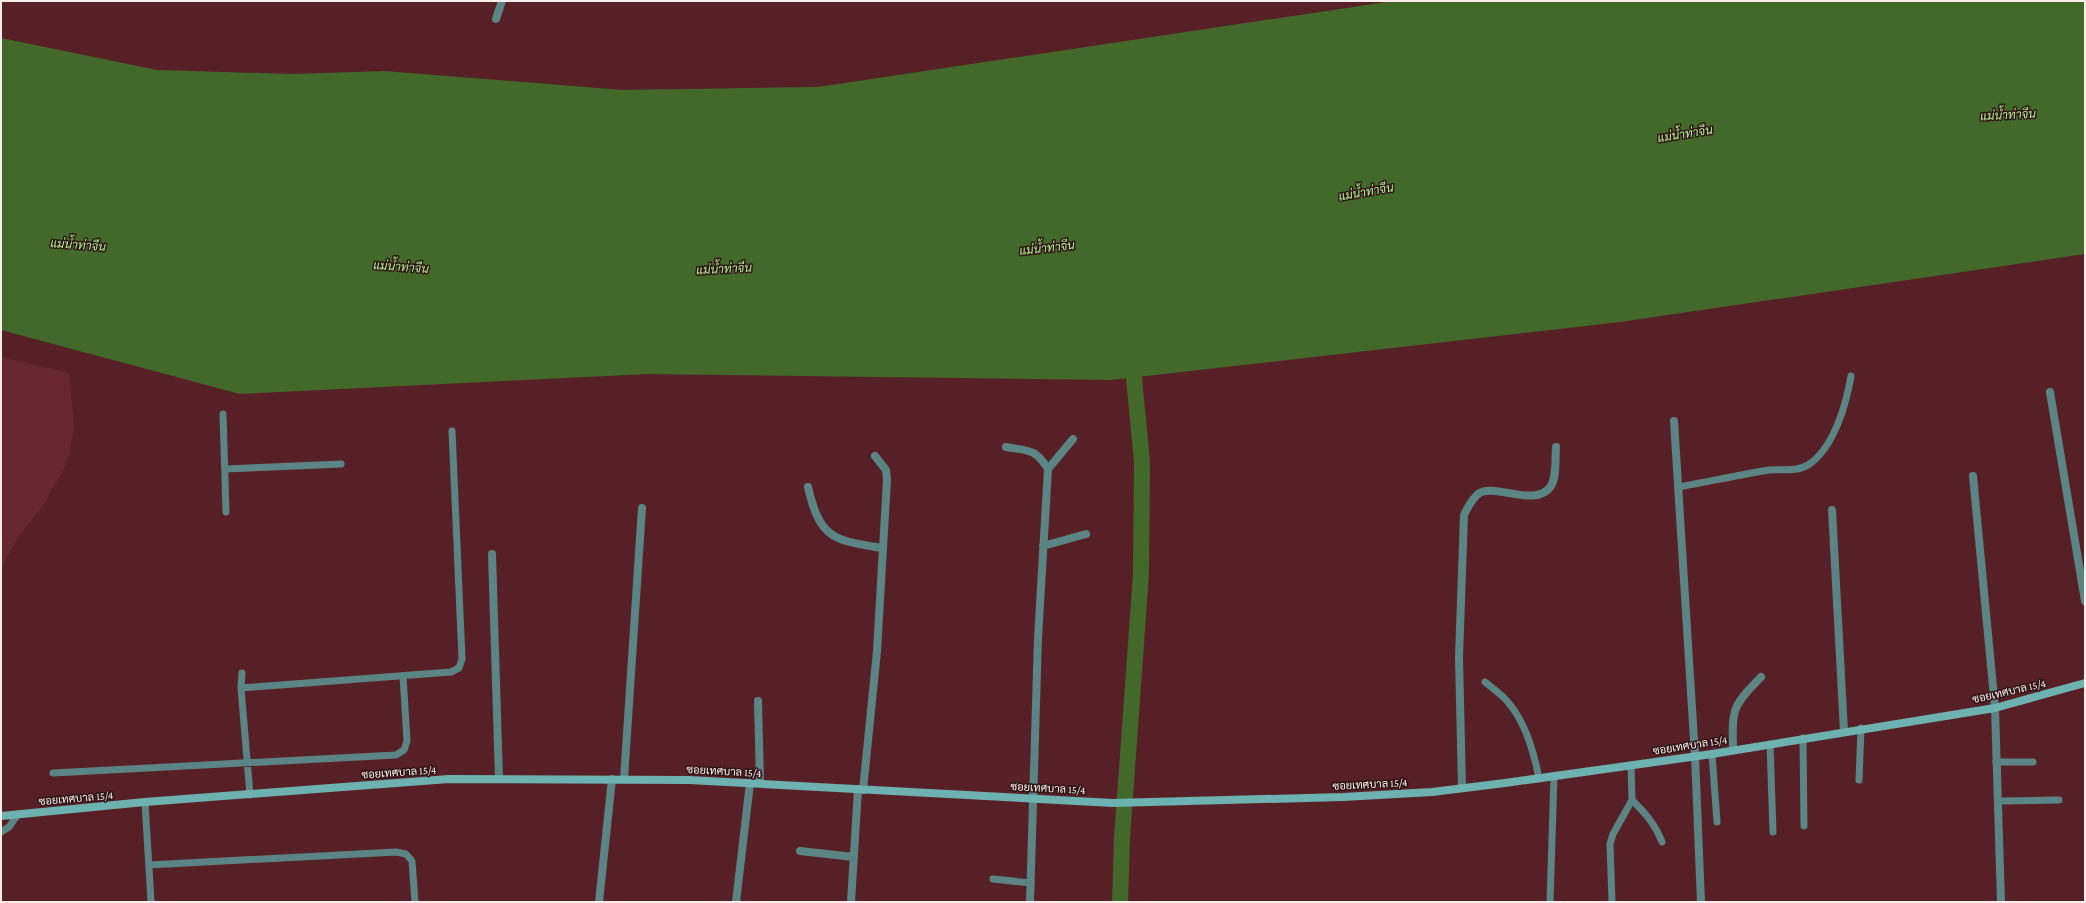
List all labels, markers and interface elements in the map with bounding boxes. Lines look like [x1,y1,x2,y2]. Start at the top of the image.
water label: แม่น้ำท่าจีน [1980,103,2037,123]
water label: แม่น้ำท่าจีน [1656,119,1714,145]
water label: แม่น้ำท่าจีน [1337,176,1395,204]
water label: แม่น้ำท่าจีน [50,232,107,254]
water label: แม่น้ำท่าจีน [1018,234,1076,258]
water label: แม่น้ำท่าจีน [373,254,430,276]
water label: แม่น้ำท่าจีน [696,257,753,277]
street label: ซอยเทศบาล 15/4 [1971,677,2047,705]
street label: ซอยเทศบาล 15/4 [1652,733,1728,757]
street label: ซอยเทศบาล 15/4 [361,763,437,781]
street label: ซอยเทศบาล 15/4 [686,763,762,779]
street label: ซอยเทศบาล 15/4 [1332,776,1408,792]
street label: ซอยเทศบาล 15/4 [1010,780,1086,796]
street label: ซอยเทศบาล 15/4 [38,789,114,807]

